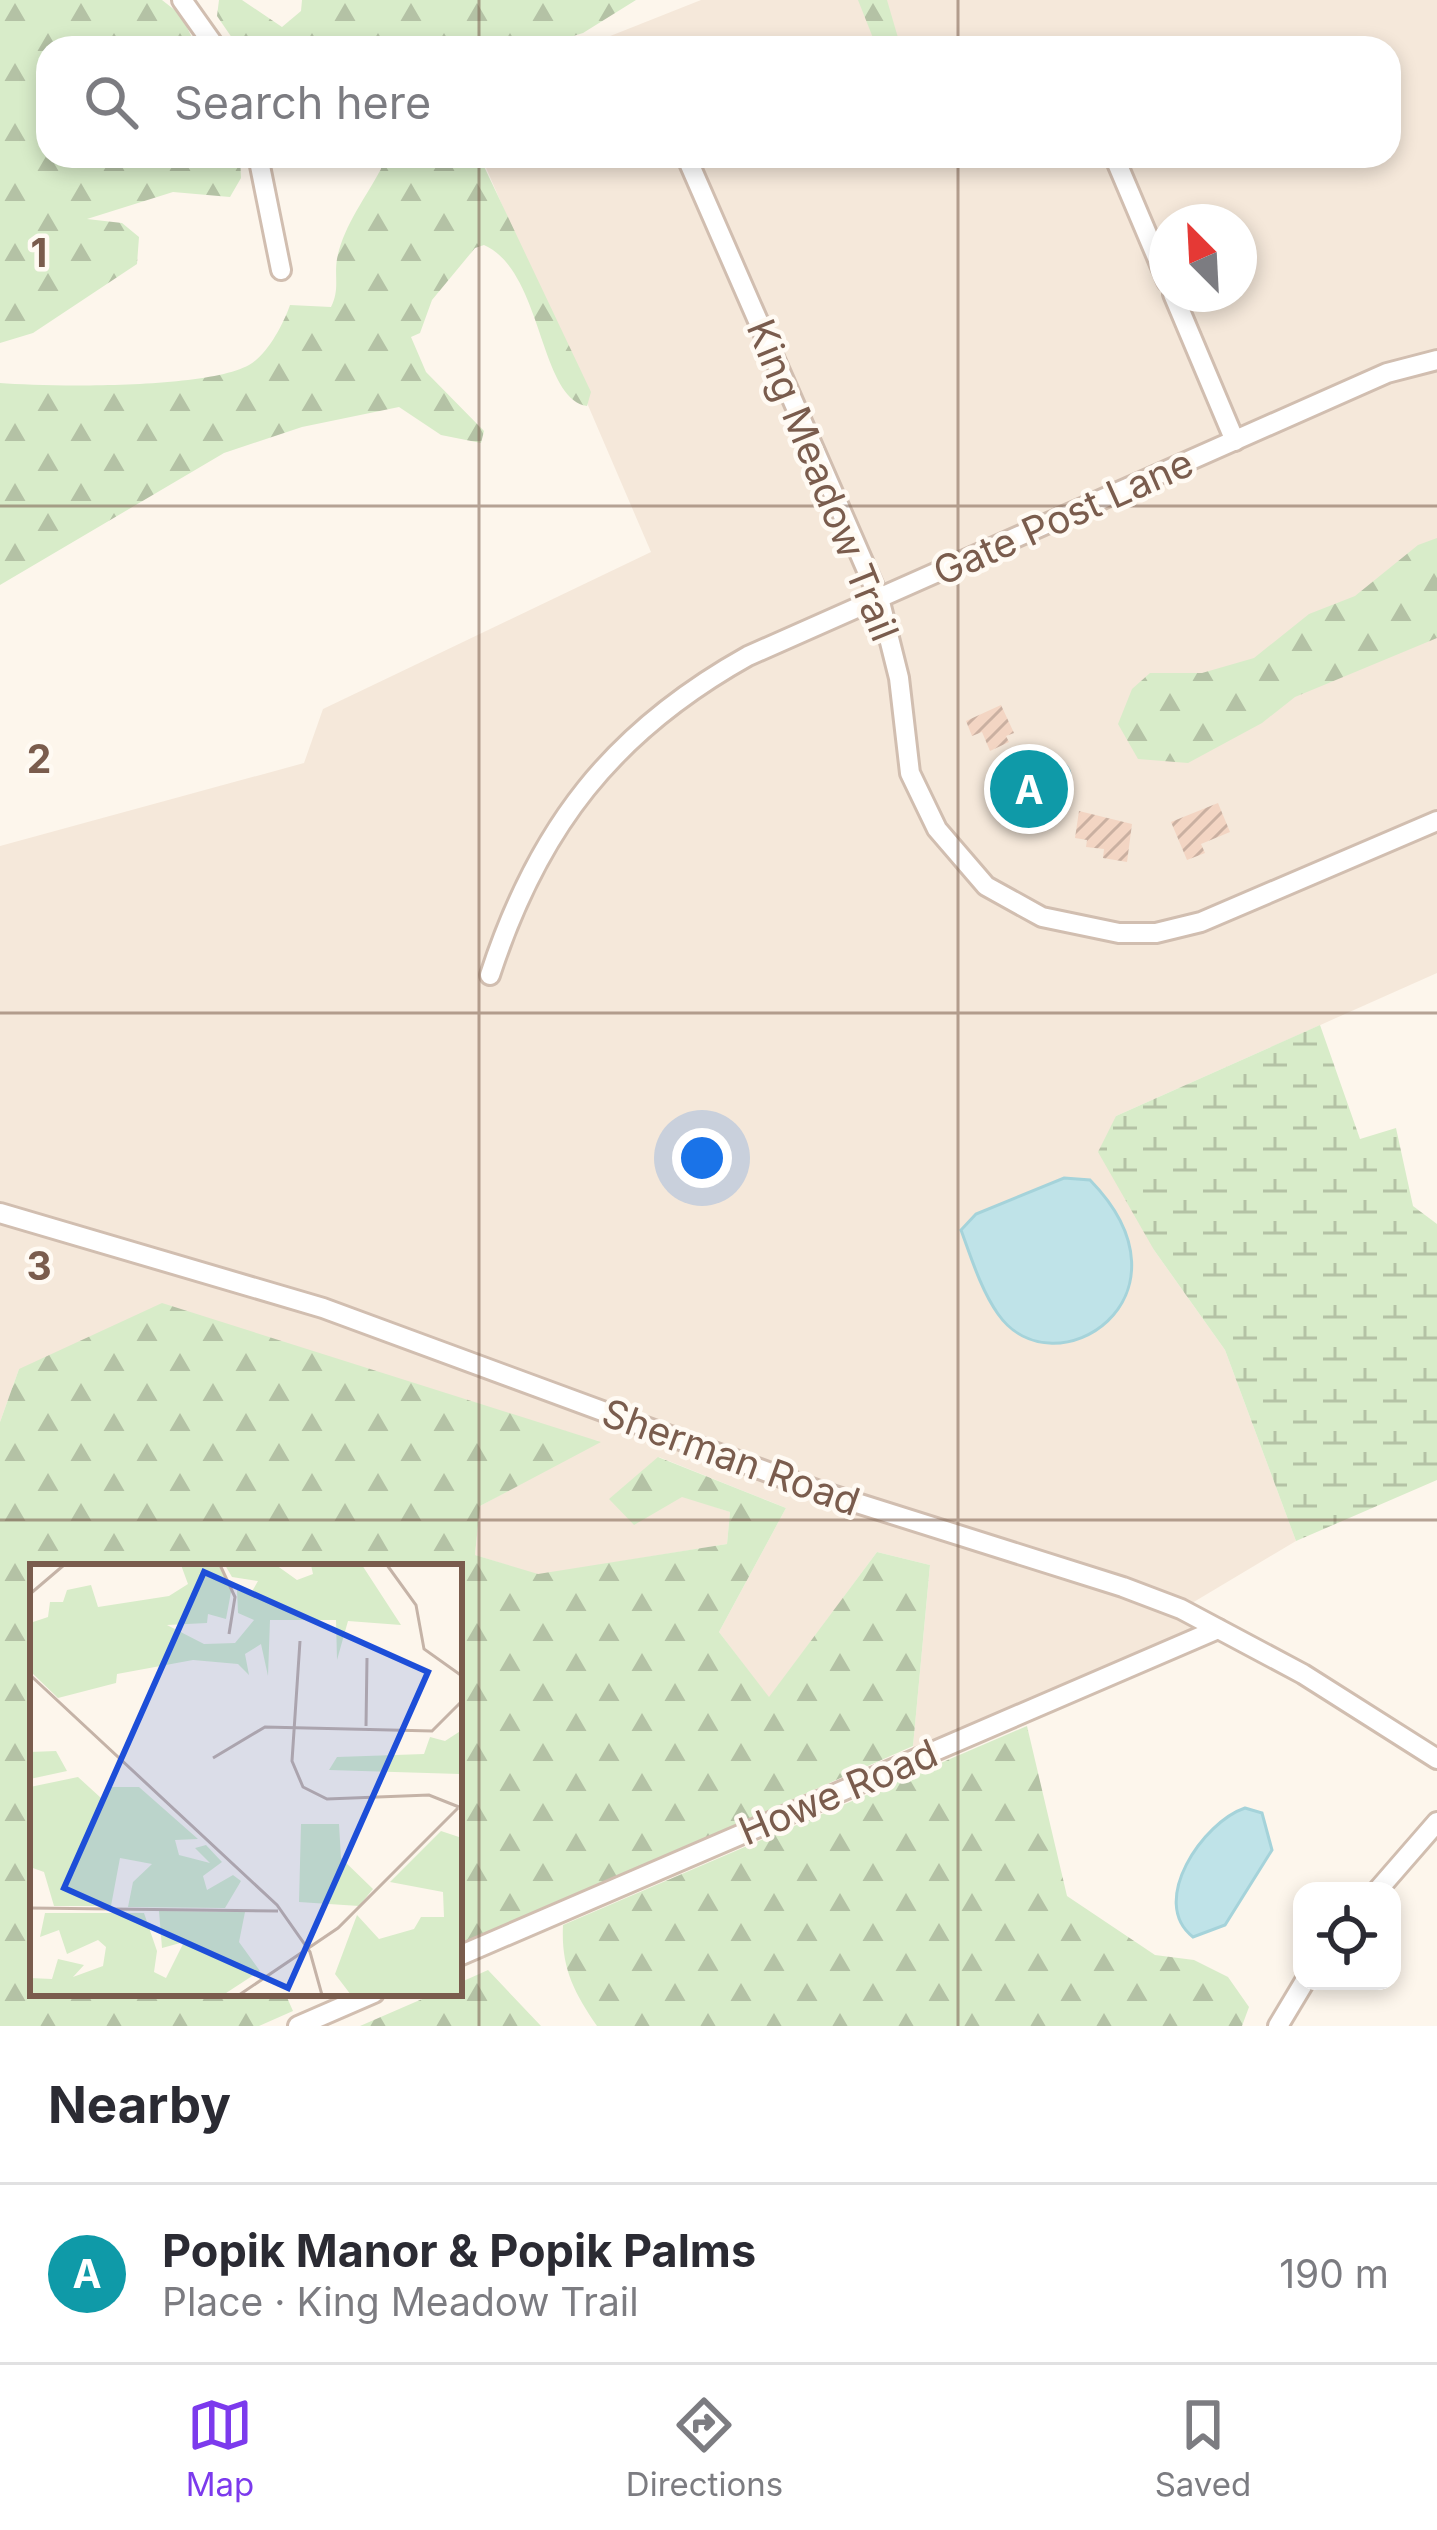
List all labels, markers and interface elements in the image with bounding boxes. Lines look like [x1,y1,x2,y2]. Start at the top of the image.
search box [36,36,1401,168]
icon: search [78,69,144,135]
text: Search here [174,75,431,130]
north arrow [1149,204,1257,312]
text: 1 [31,229,47,276]
street label: King Meadow Trail [738,312,909,647]
street label: Gate Post Lane [926,438,1200,595]
text: 2 [27,735,51,782]
pin: A [990,744,1068,834]
your location [672,1128,732,1188]
text: 3 [26,1242,52,1289]
street label: Sherman Road [596,1388,866,1525]
inset map [30,1564,462,1996]
street label: Howe Road [732,1729,944,1854]
map controls [1293,1882,1401,1990]
button: locate [1293,1882,1401,1990]
text: Nearby [48,2074,231,2135]
text: Popik Manor & Popik Palms [162,2223,756,2278]
text: A [72,2250,102,2297]
text: 190 m [1279,2250,1389,2297]
text: Place · King Meadow Trail [162,2278,639,2325]
tab: Map [186,2392,254,2504]
tab: Directions [626,2392,783,2504]
tab: Saved [1155,2392,1251,2504]

